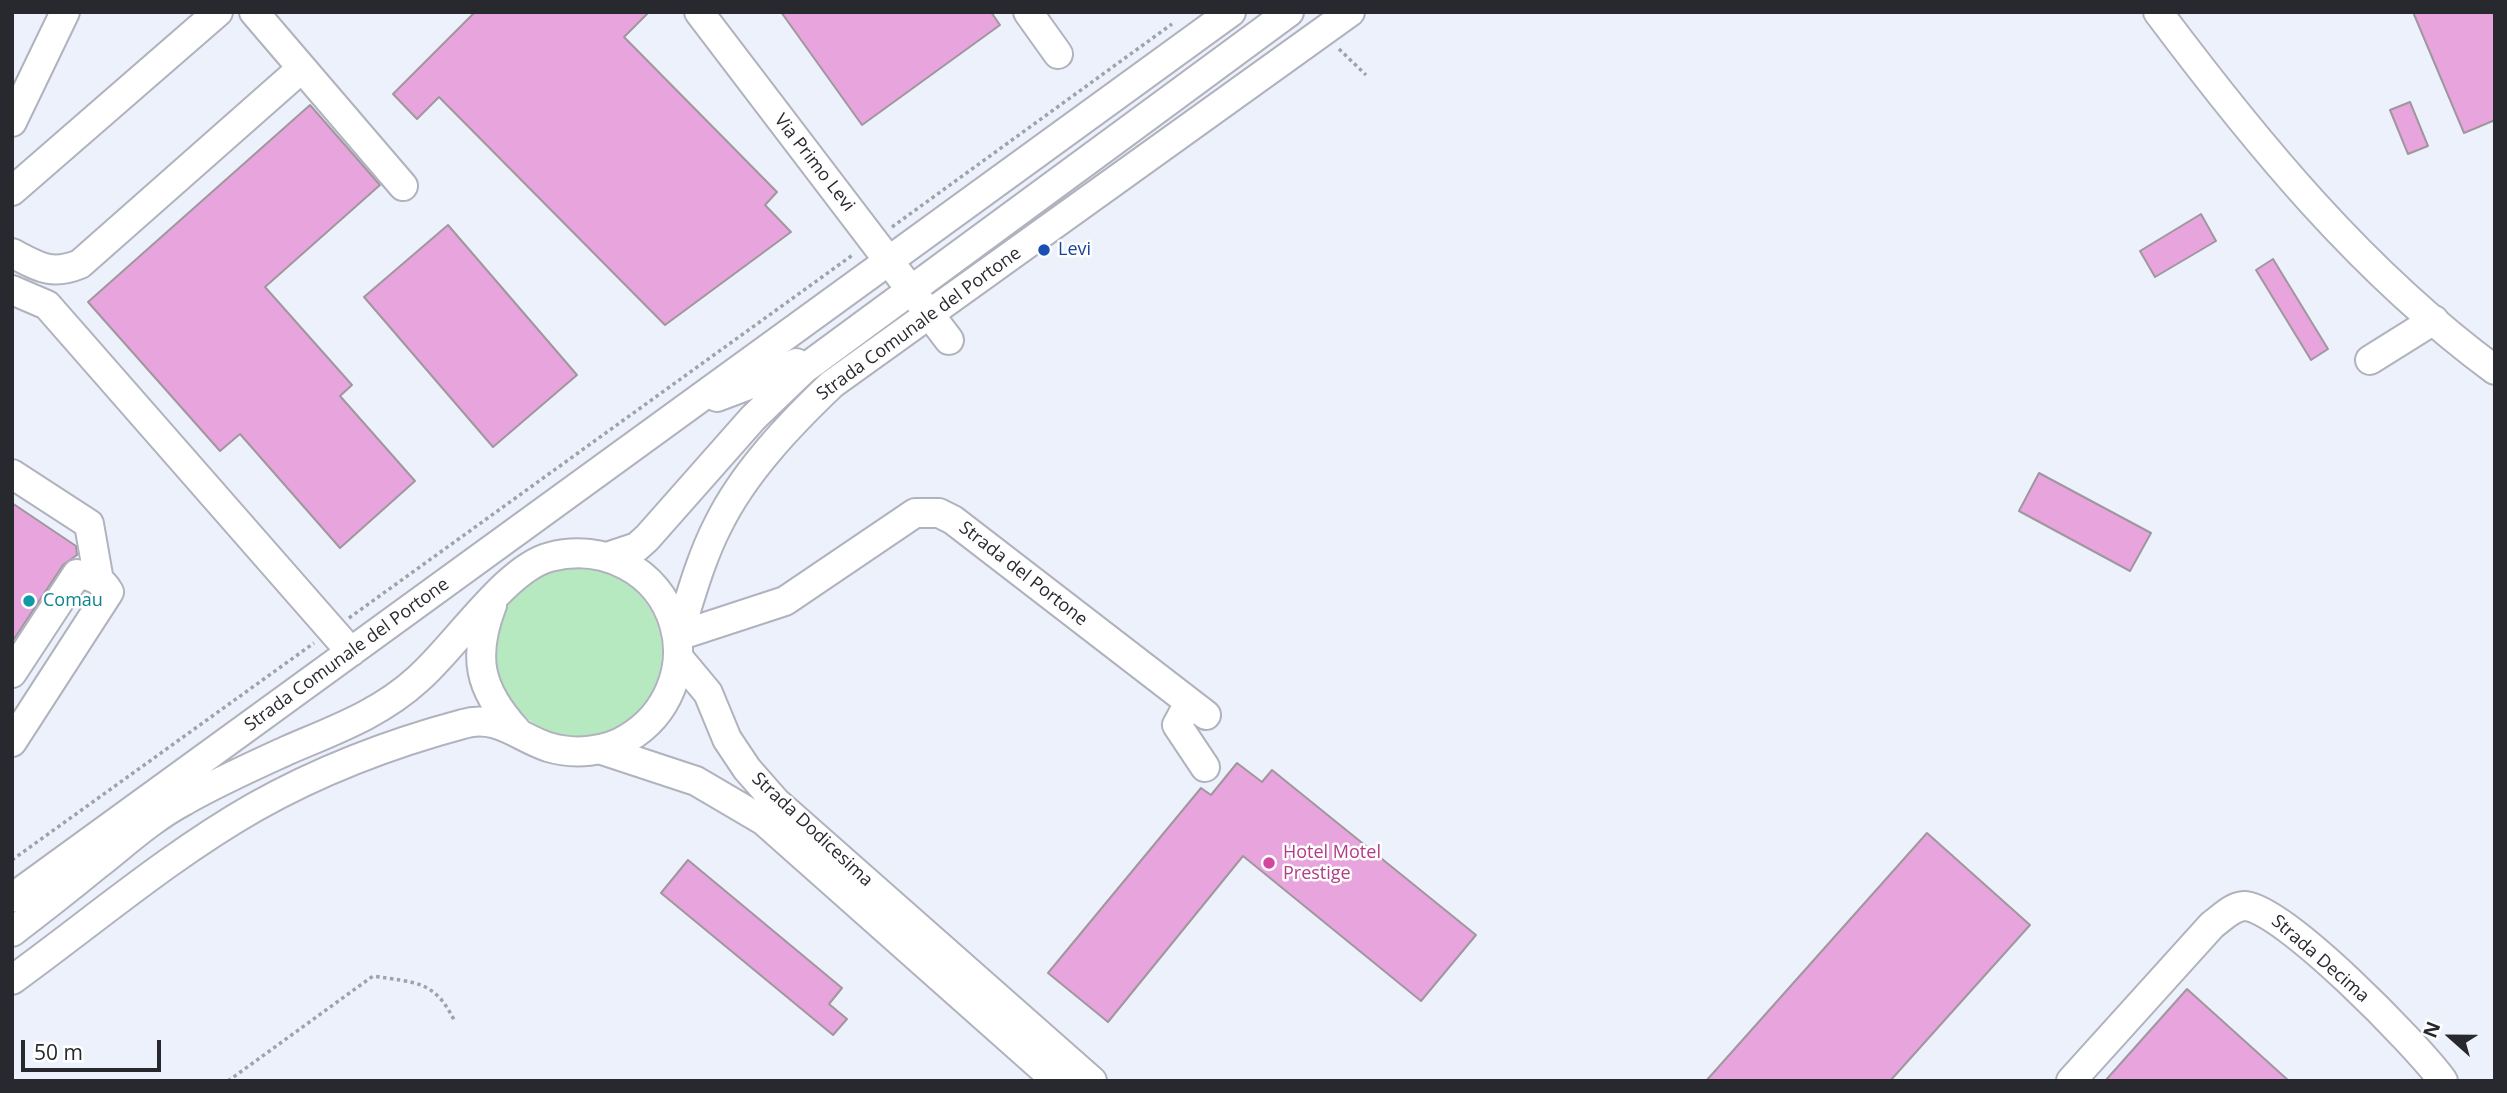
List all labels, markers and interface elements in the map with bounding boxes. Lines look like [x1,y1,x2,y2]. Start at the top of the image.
street label: Via Primo Levi [769,110,859,216]
place label: Levi [1058,239,1091,261]
marker: Levi [1036,242,1052,258]
street label: Strada Comunale del Portone [813,243,1025,405]
street label: Strada del Portone [954,517,1092,631]
street label: Strada Comunale del Portone [241,574,453,736]
place label: Comau [43,590,103,612]
marker: Comau [21,593,37,609]
street label: Strada Dodicesima [747,768,877,892]
place label: Hotel Motel Prestige [1283,842,1381,884]
marker: Hotel Motel Prestige [1261,855,1277,871]
street label: Strada Decima [2267,911,2373,1007]
north arrow [2416,1002,2486,1072]
text: N [2416,1018,2446,1041]
scale bar [24,1026,164,1070]
text: 50 m [34,1038,83,1066]

